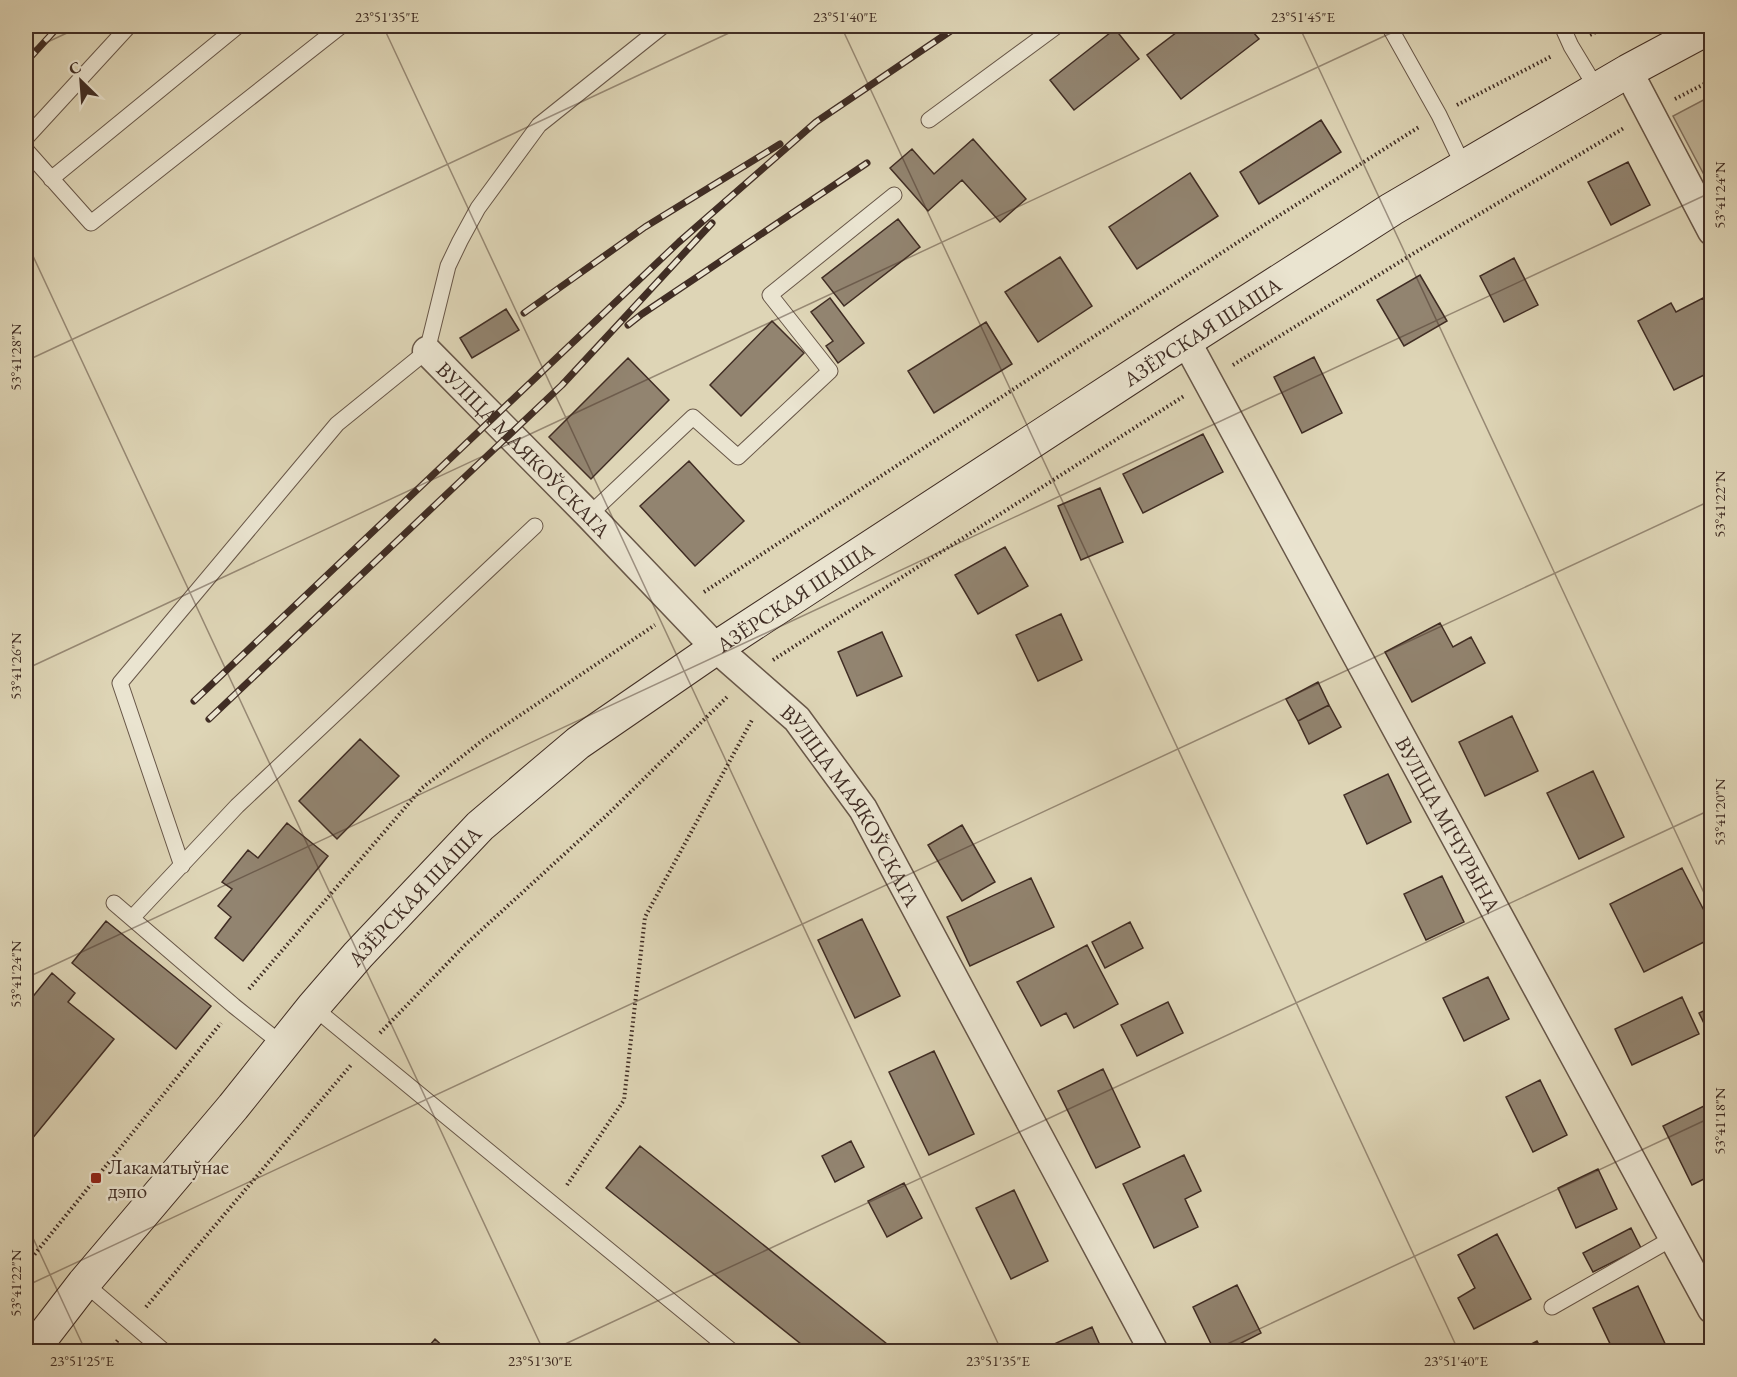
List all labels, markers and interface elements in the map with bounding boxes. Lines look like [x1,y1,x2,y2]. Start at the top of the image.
text: 23°51'35"E [355,7,420,26]
text: 23°51'40"E [813,7,878,26]
text: 23°51'45"E [1271,7,1336,26]
north arrow [51,51,111,111]
text: С [65,56,84,80]
text: 53°41'24"N [1710,161,1729,229]
street label: АЗЁРСКАЯ ШАША [1117,270,1286,393]
text: 53°41'28"N [6,323,25,391]
street label: ВУЛІЦА МАЯКОЎСКАГА [431,355,617,543]
text: 53°41'22"N [1710,470,1729,538]
street label: АЗЁРСКАЯ ШАША [710,535,879,658]
text: 53°41'26"N [6,632,25,700]
street label: ВУЛІЦА МАЯКОЎСКАГА [776,698,926,912]
street label: ВУЛІЦА МІЧУРЫНА [1390,732,1508,917]
text: 53°41'20"N [1710,778,1729,846]
street label: АЗЁРСКАЯ ШАША [341,820,487,972]
text: 53°41'24"N [6,940,25,1008]
text: 53°41'18"N [1710,1087,1729,1155]
place label: Лакаматыўнае дэпо [108,1153,229,1204]
marker: Лакаматыўнае дэпо [89,1171,103,1185]
text: 53°41'22"N [6,1249,25,1317]
text: 23°51'25"E [50,1351,115,1370]
text: 23°51'30"E [508,1351,573,1370]
text: 23°51'35"E [966,1351,1031,1370]
text: 23°51'40"E [1424,1351,1489,1370]

